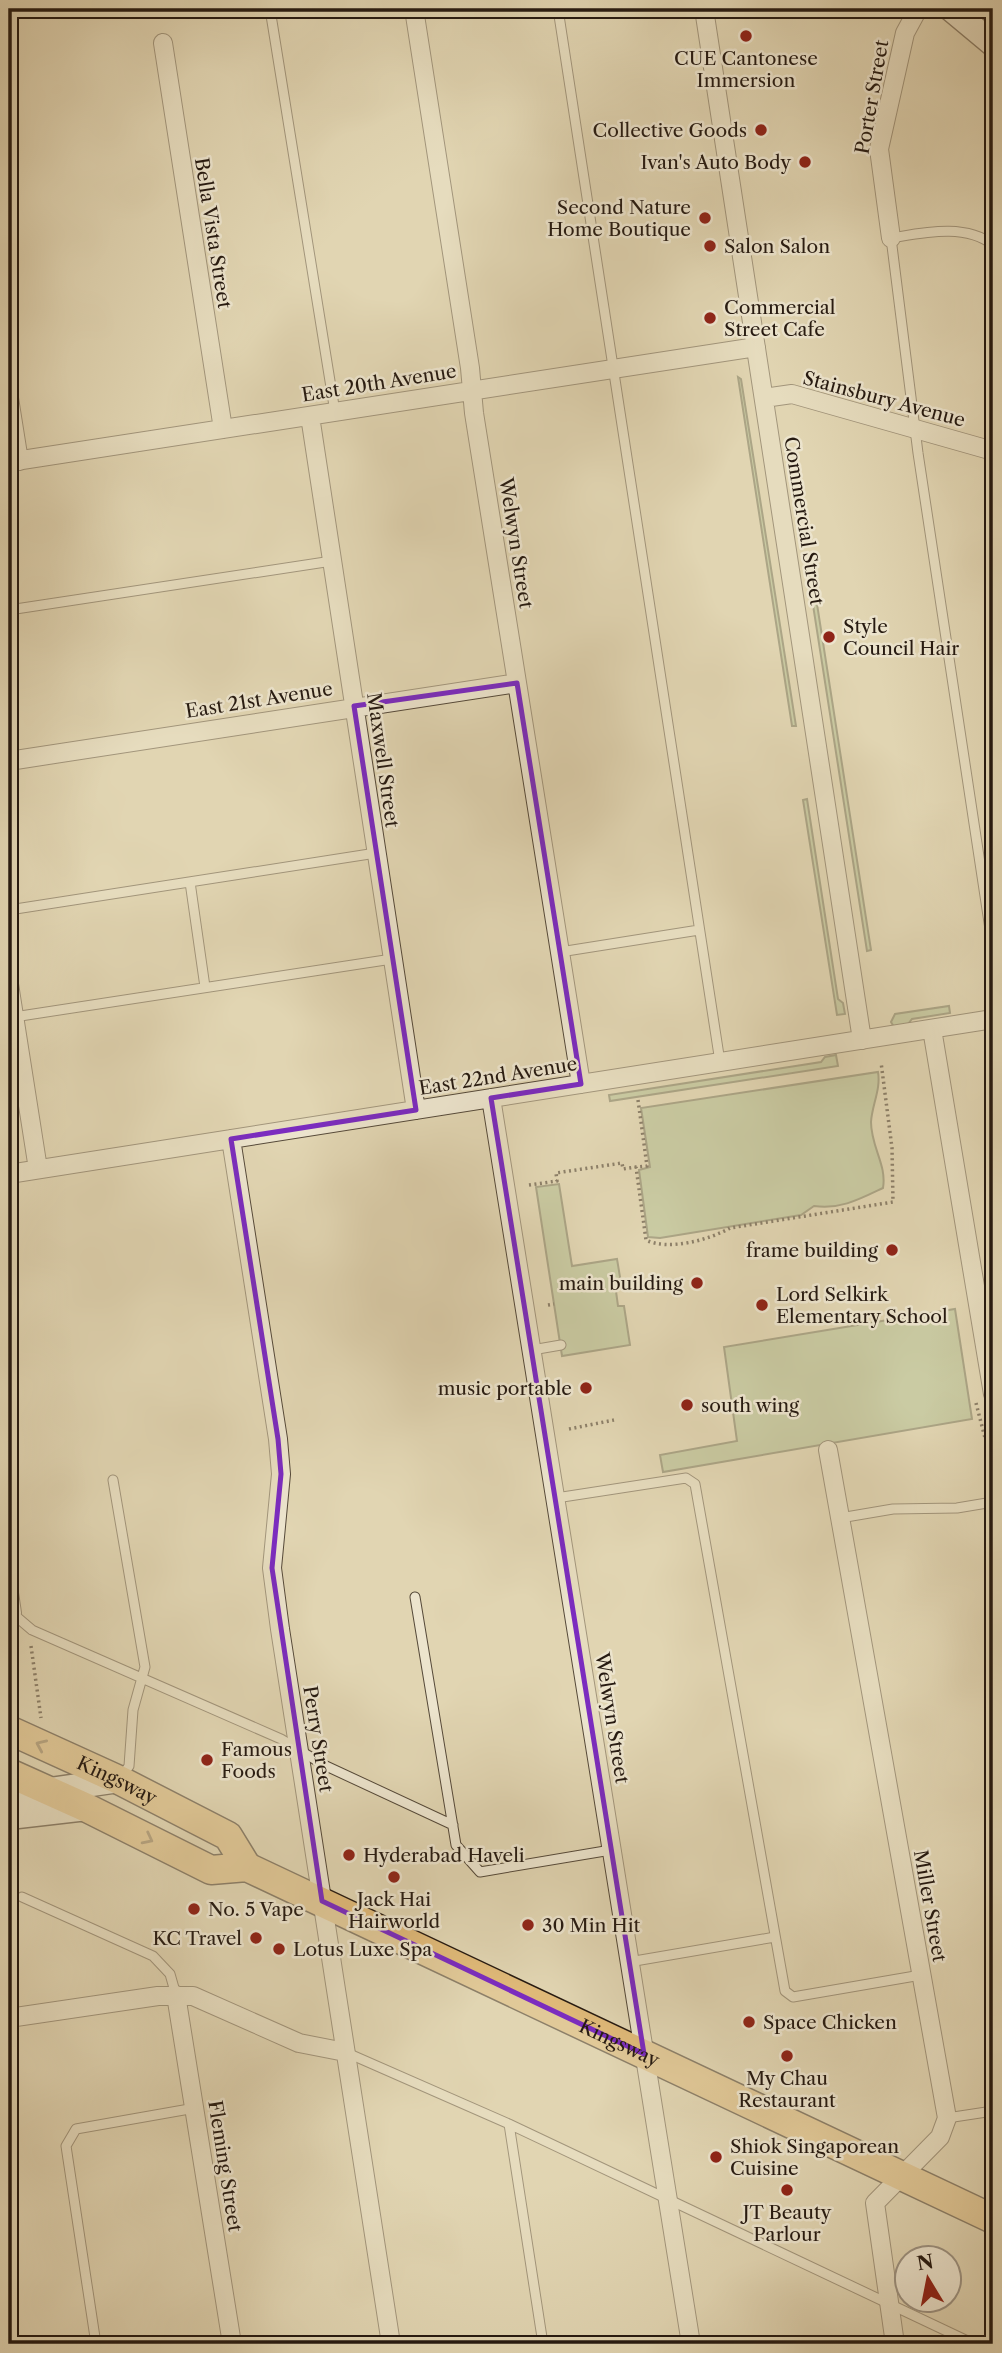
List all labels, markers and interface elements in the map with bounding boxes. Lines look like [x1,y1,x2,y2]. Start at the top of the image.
marker: CUE Cantonese Immersion [738,28,754,44]
street label: Porter Street [851,38,893,156]
place label: CUE Cantonese Immersion [674,47,818,92]
place label: Collective Goods [593,119,747,142]
marker: Collective Goods [753,122,769,138]
place label: Ivan's Auto Body [641,151,791,174]
marker: Ivan's Auto Body [797,154,813,170]
street label: Bella Vista Street [190,156,236,310]
place label: Second Nature Home Boutique [547,196,691,241]
marker: Second Nature Home Boutique [697,210,713,226]
place label: Salon Salon [724,235,830,258]
marker: Salon Salon [702,238,718,254]
place label: Commercial Street Cafe [724,296,836,341]
marker: Commercial Street Cafe [702,310,718,326]
street label: East 20th Avenue [300,359,458,407]
street label: Stainsbury Avenue [800,366,968,432]
street label: Commercial Street [779,435,829,607]
street label: Welwyn Street [494,475,538,610]
place label: Style Council Hair [843,615,959,660]
marker: Style Council Hair [821,629,837,645]
street label: East 21st Avenue [184,677,334,723]
street label: Maxwell Street [362,691,404,829]
street label: East 22nd Avenue [417,1052,579,1100]
place label: frame building [746,1239,879,1262]
marker: frame building [884,1242,900,1258]
place label: main building [559,1272,684,1295]
marker: main building [689,1275,705,1291]
place label: Lord Selkirk Elementary School [776,1283,948,1328]
marker: Lord Selkirk Elementary School [754,1297,770,1313]
place label: music portable [438,1377,572,1400]
marker: music portable [578,1380,594,1396]
place label: south wing [701,1394,800,1417]
marker: south wing [679,1397,695,1413]
street label: Welwyn Street [590,1650,634,1785]
street label: Perry Street [298,1684,338,1794]
place label: Famous Foods [221,1738,292,1783]
one-way arrow [36,1739,48,1753]
street label: Kingsway [73,1751,161,1809]
marker: Famous Foods [199,1752,215,1768]
one-way arrow [141,1830,153,1844]
place label: Hyderabad Haveli [363,1844,525,1867]
marker: Hyderabad Haveli [341,1847,357,1863]
street label: Miller Street [909,1848,951,1964]
marker: Jack Hai Hairworld [386,1869,402,1885]
place label: Jack Hai Hairworld [348,1888,440,1933]
place label: No. 5 Vape [208,1898,304,1921]
marker: No. 5 Vape [186,1901,202,1917]
place label: 30 Min Hit [542,1914,641,1937]
marker: 30 Min Hit [520,1917,536,1933]
place label: KC Travel [153,1927,242,1950]
marker: KC Travel [248,1930,264,1946]
place label: Lotus Luxe Spa [293,1938,432,1961]
marker: Lotus Luxe Spa [271,1941,287,1957]
place label: Space Chicken [763,2011,897,2034]
street label: Kingsway [576,2014,664,2072]
marker: Space Chicken [741,2014,757,2030]
marker: My Chau Restaurant [779,2048,795,2064]
place label: My Chau Restaurant [738,2067,836,2112]
street label: Fleming Street [203,2099,247,2234]
place label: Shiok Singaporean Cuisine [730,2135,899,2180]
marker: Shiok Singaporean Cuisine [708,2149,724,2165]
marker: JT Beauty Parlour [779,2182,795,2198]
place label: JT Beauty Parlour [740,2201,832,2246]
north arrow [894,2244,964,2314]
text: N [915,2250,935,2276]

